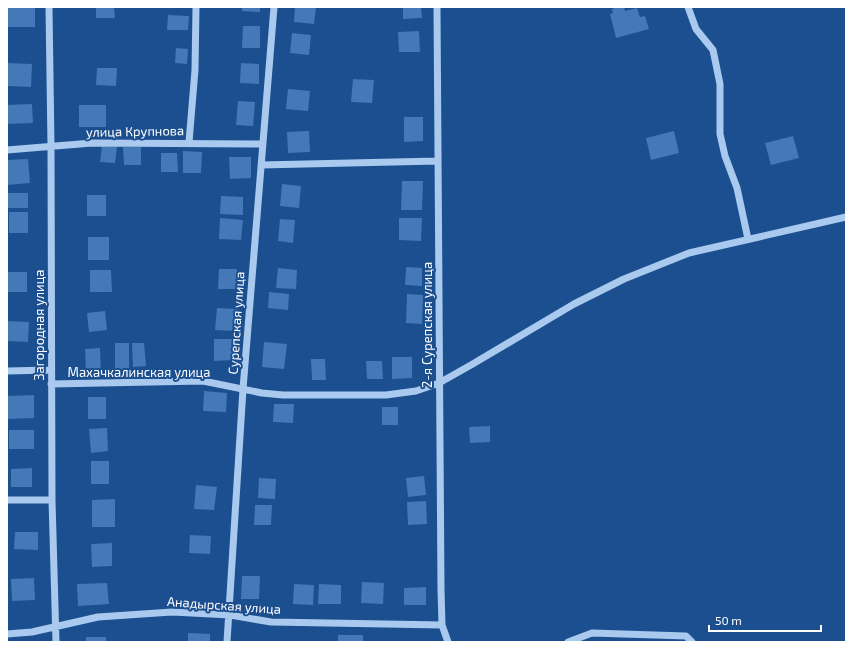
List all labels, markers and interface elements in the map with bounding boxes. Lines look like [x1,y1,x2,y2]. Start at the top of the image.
street label: улица Крупнова [86,122,184,140]
street label: 2-я Сурепская улица [419,262,435,388]
street label: Загородная улица [31,269,47,381]
street label: Сурепская улица [224,271,248,375]
street label: Махачкалинская улица [67,364,211,380]
street label: Анадырская улица [166,593,282,617]
scale bar [709,607,821,633]
text: 50 m [715,613,742,627]

